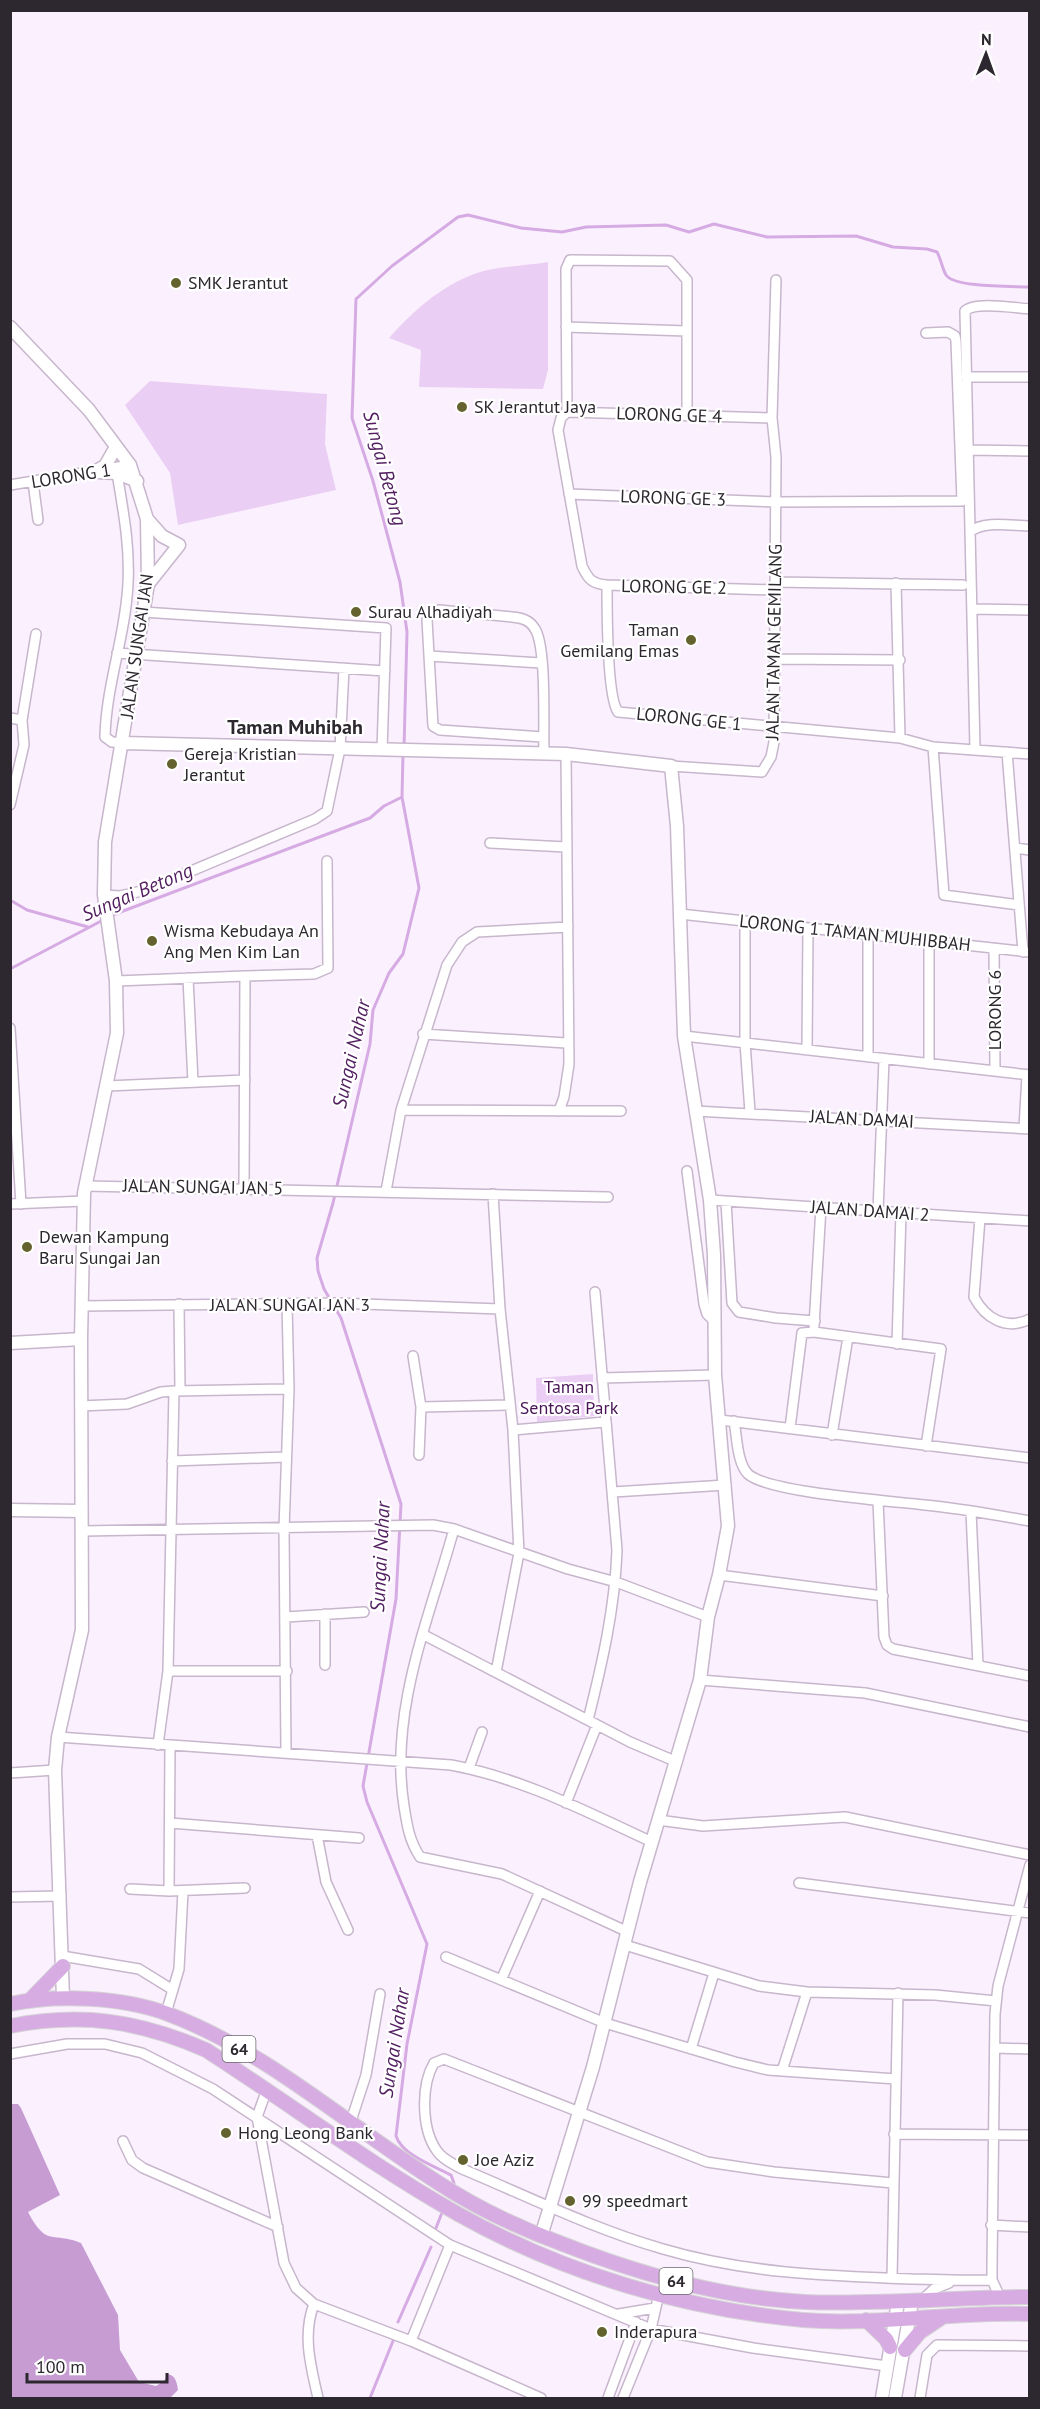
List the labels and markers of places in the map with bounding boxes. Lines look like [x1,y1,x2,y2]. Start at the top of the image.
place label: SMK Jerantut [188,271,288,294]
marker: SMK Jerantut [169,276,183,290]
place label: SK Jerantut Jaya [474,395,596,418]
marker: SK Jerantut Jaya [455,400,469,414]
place label: Surau Alhadiyah [368,600,492,623]
marker: Surau Alhadiyah [349,605,363,619]
place label: Taman Gemilang Emas [560,618,679,662]
marker: Taman Gemilang Emas [684,633,698,647]
place label: Gereja Kristian Jerantut [183,742,297,786]
marker: Gereja Kristian Jerantut [165,757,179,771]
place label: Wisma Kebudaya An Ang Men Kim Lan [164,919,319,963]
marker: Wisma Kebudaya An Ang Men Kim Lan [145,934,159,948]
place label: Dewan Kampung Baru Sungai Jan [39,1225,170,1269]
marker: Dewan Kampung Baru Sungai Jan [20,1240,34,1254]
place label: Hong Leong Bank [238,2121,374,2144]
marker: Hong Leong Bank [219,2126,233,2140]
place label: Joe Aziz [474,2148,534,2171]
marker: Joe Aziz [456,2153,470,2167]
place label: 99 speedmart [582,2189,688,2212]
marker: 99 speedmart [563,2194,577,2208]
place label: Inderapura [614,2320,697,2343]
marker: Inderapura [595,2325,609,2339]

